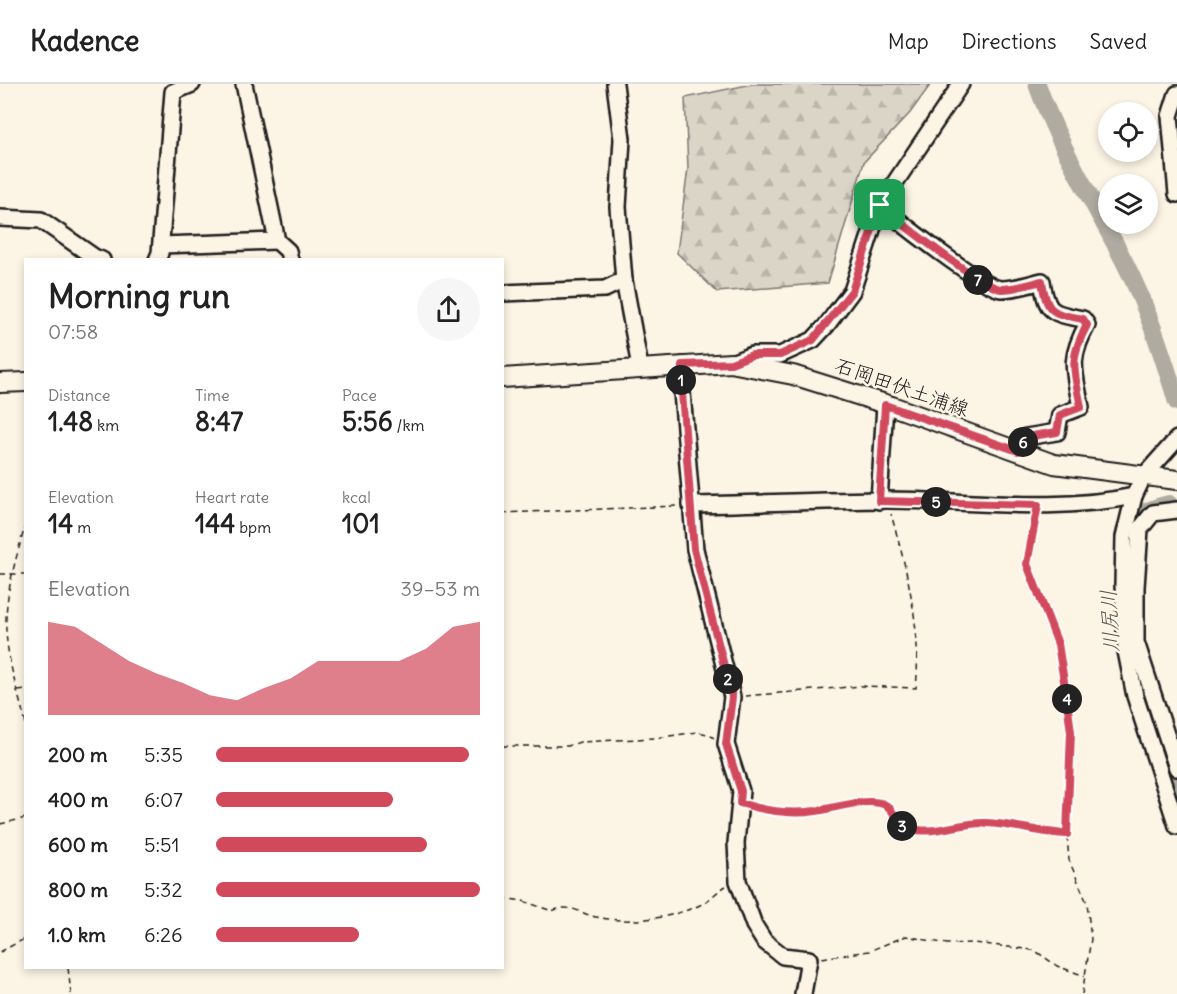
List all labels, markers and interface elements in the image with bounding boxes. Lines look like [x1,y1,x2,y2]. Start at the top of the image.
text: Kadence [30,23,139,59]
text: Map [888,28,929,55]
text: Directions [962,28,1056,55]
text: Saved [1089,28,1147,55]
map controls [1098,102,1158,234]
button: locate [1098,102,1158,162]
button: layers [1098,174,1158,234]
pin [854,179,905,230]
icon: arrive [863,188,896,221]
pin: 7 [963,265,993,295]
text: 7 [974,270,982,290]
text: Morning run [48,275,230,317]
button: share [417,278,480,341]
text: 07:58 [48,319,98,344]
street label: 石岡田伏土浦線 [832,352,972,421]
pin: 1 [666,365,696,395]
text: 1 [678,370,684,390]
text: Distance [48,385,110,405]
text: Time [195,385,230,405]
text: Pace [342,385,377,405]
text: 1.48 [48,405,93,438]
text: 8:47 [195,405,243,438]
text: 5:56 [342,405,393,438]
text: km [93,415,119,435]
text: /km [393,415,425,435]
pin: 6 [1008,427,1038,457]
text: 6 [1018,432,1028,452]
text: Elevation [48,487,114,507]
text: Heart rate [195,487,269,507]
text: kcal [342,487,371,507]
pin: 5 [921,487,951,517]
text: 5 [931,492,941,512]
text: 14 [48,507,73,540]
text: 144 [195,507,235,540]
text: 101 [342,507,380,540]
text: m [73,517,91,537]
text: bpm [235,517,271,537]
text: Elevation [48,576,130,601]
text: 39–53 m [401,576,480,601]
water label: 川尻川 [1094,589,1125,653]
pin: 2 [713,664,743,694]
text: 2 [724,669,732,689]
pin: 4 [1052,684,1082,714]
text: 4 [1062,689,1072,709]
text: 200 m [48,742,108,767]
text: 5:35 [144,742,183,767]
text: 400 m [48,787,108,812]
text: 6:07 [144,787,183,812]
pin: 3 [887,811,917,841]
text: 3 [897,816,907,836]
text: 600 m [48,832,108,857]
text: 5:51 [144,832,179,857]
text: 800 m [48,877,108,902]
text: 5:32 [144,877,182,902]
text: 1.0 km [48,922,106,947]
text: 6:26 [144,922,183,947]

